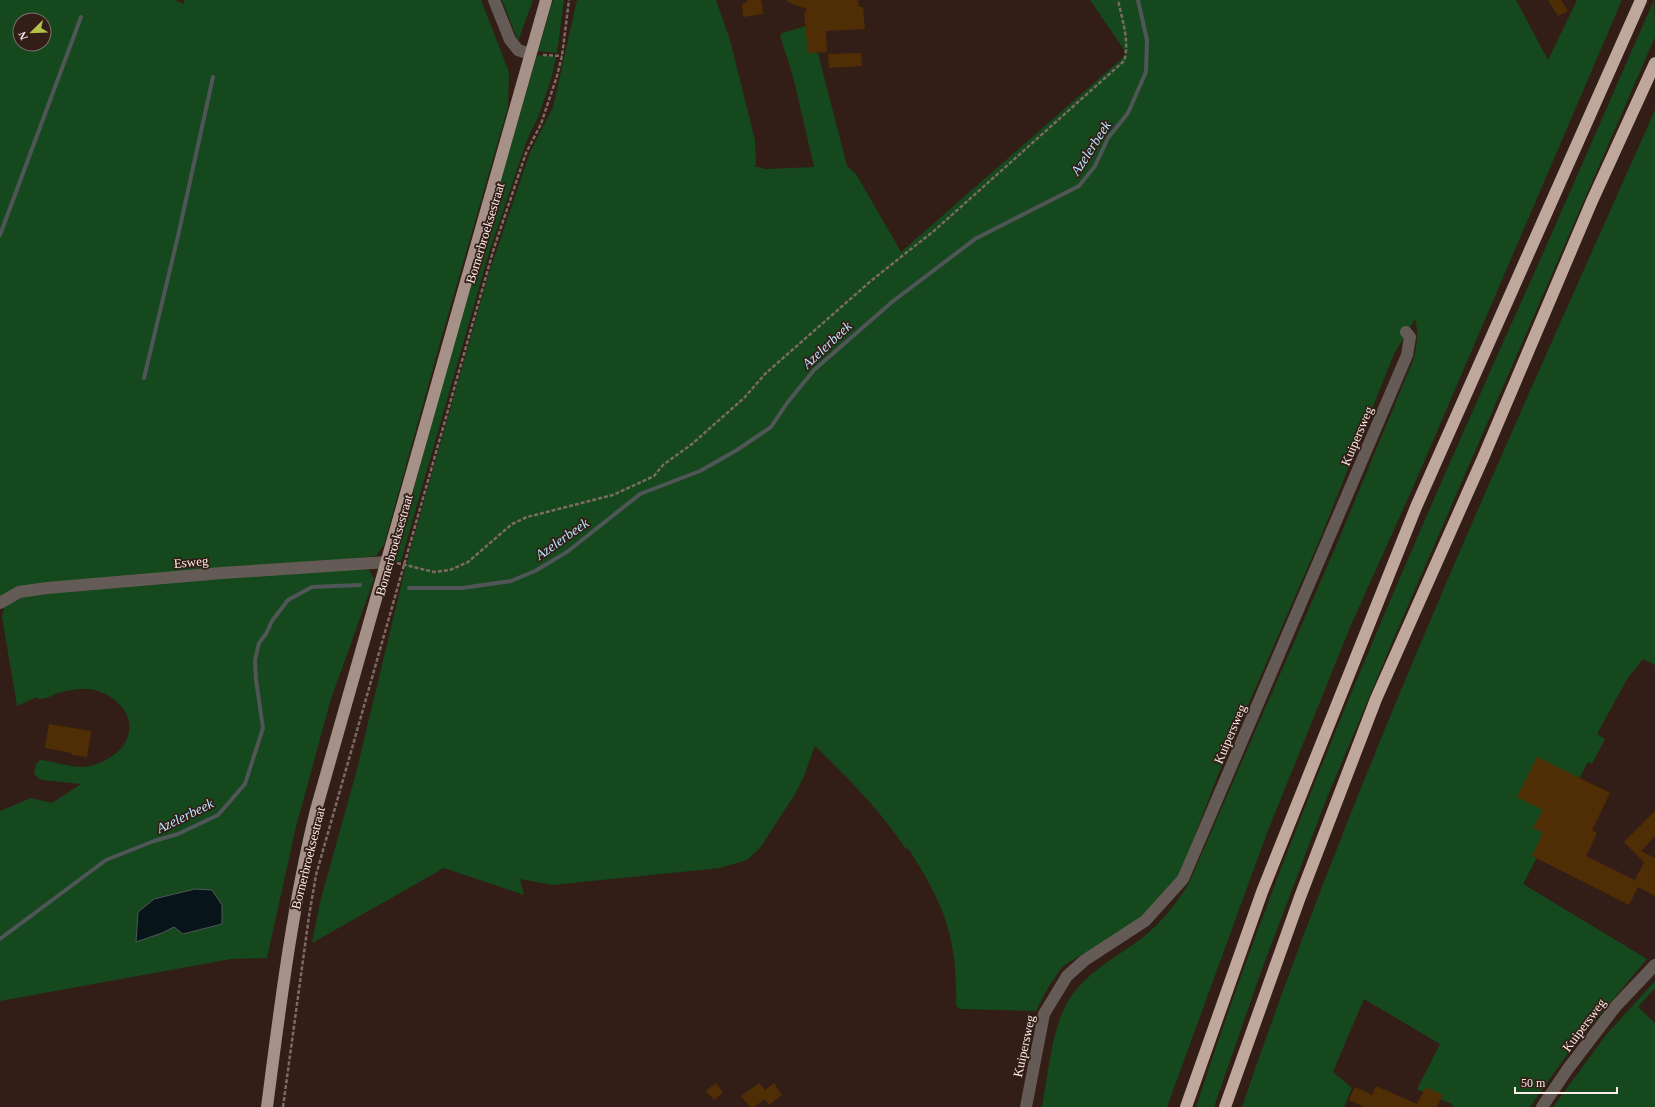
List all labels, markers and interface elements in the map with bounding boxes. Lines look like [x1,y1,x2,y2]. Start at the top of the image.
north arrow [12,12,52,52]
text: N [16,30,30,42]
water label: Azelerbeek [1067,118,1114,179]
street label: Bornerbroeksestraat [463,180,508,285]
water label: Azelerbeek [799,318,855,372]
street label: Kuipersweg [1338,404,1376,468]
street label: Bornerbroeksestraat [372,492,416,597]
water label: Azelerbeek [532,515,592,563]
street label: Esweg [173,553,209,571]
street label: Kuipersweg [1211,702,1249,766]
water label: Azelerbeek [153,795,217,837]
street label: Bornerbroeksestraat [288,805,328,911]
street label: Kuipersweg [1559,995,1609,1055]
street label: Kuipersweg [1010,1013,1038,1078]
scale bar [1515,1069,1617,1095]
text: 50 m [1521,1076,1546,1090]

